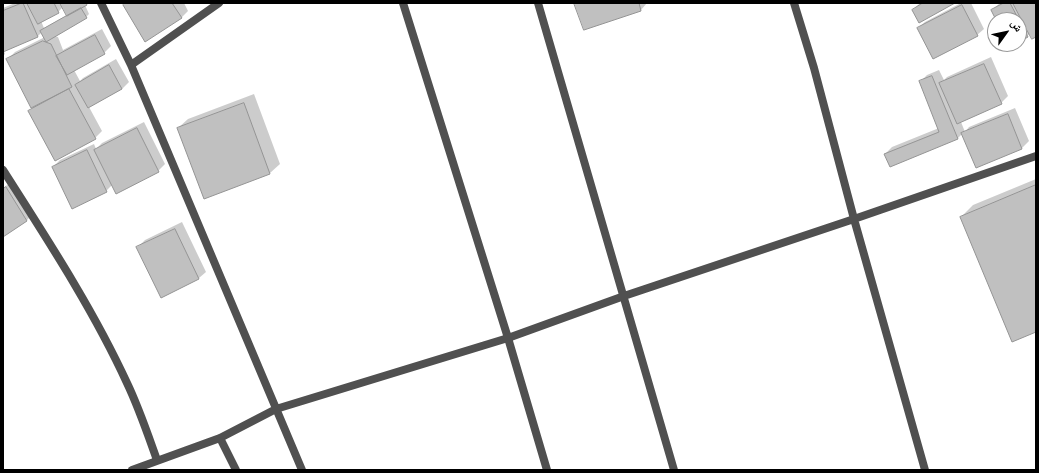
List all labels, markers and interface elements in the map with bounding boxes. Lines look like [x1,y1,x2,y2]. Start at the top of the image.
north arrow [987,12,1027,52]
text: ش [1008,17,1025,34]

